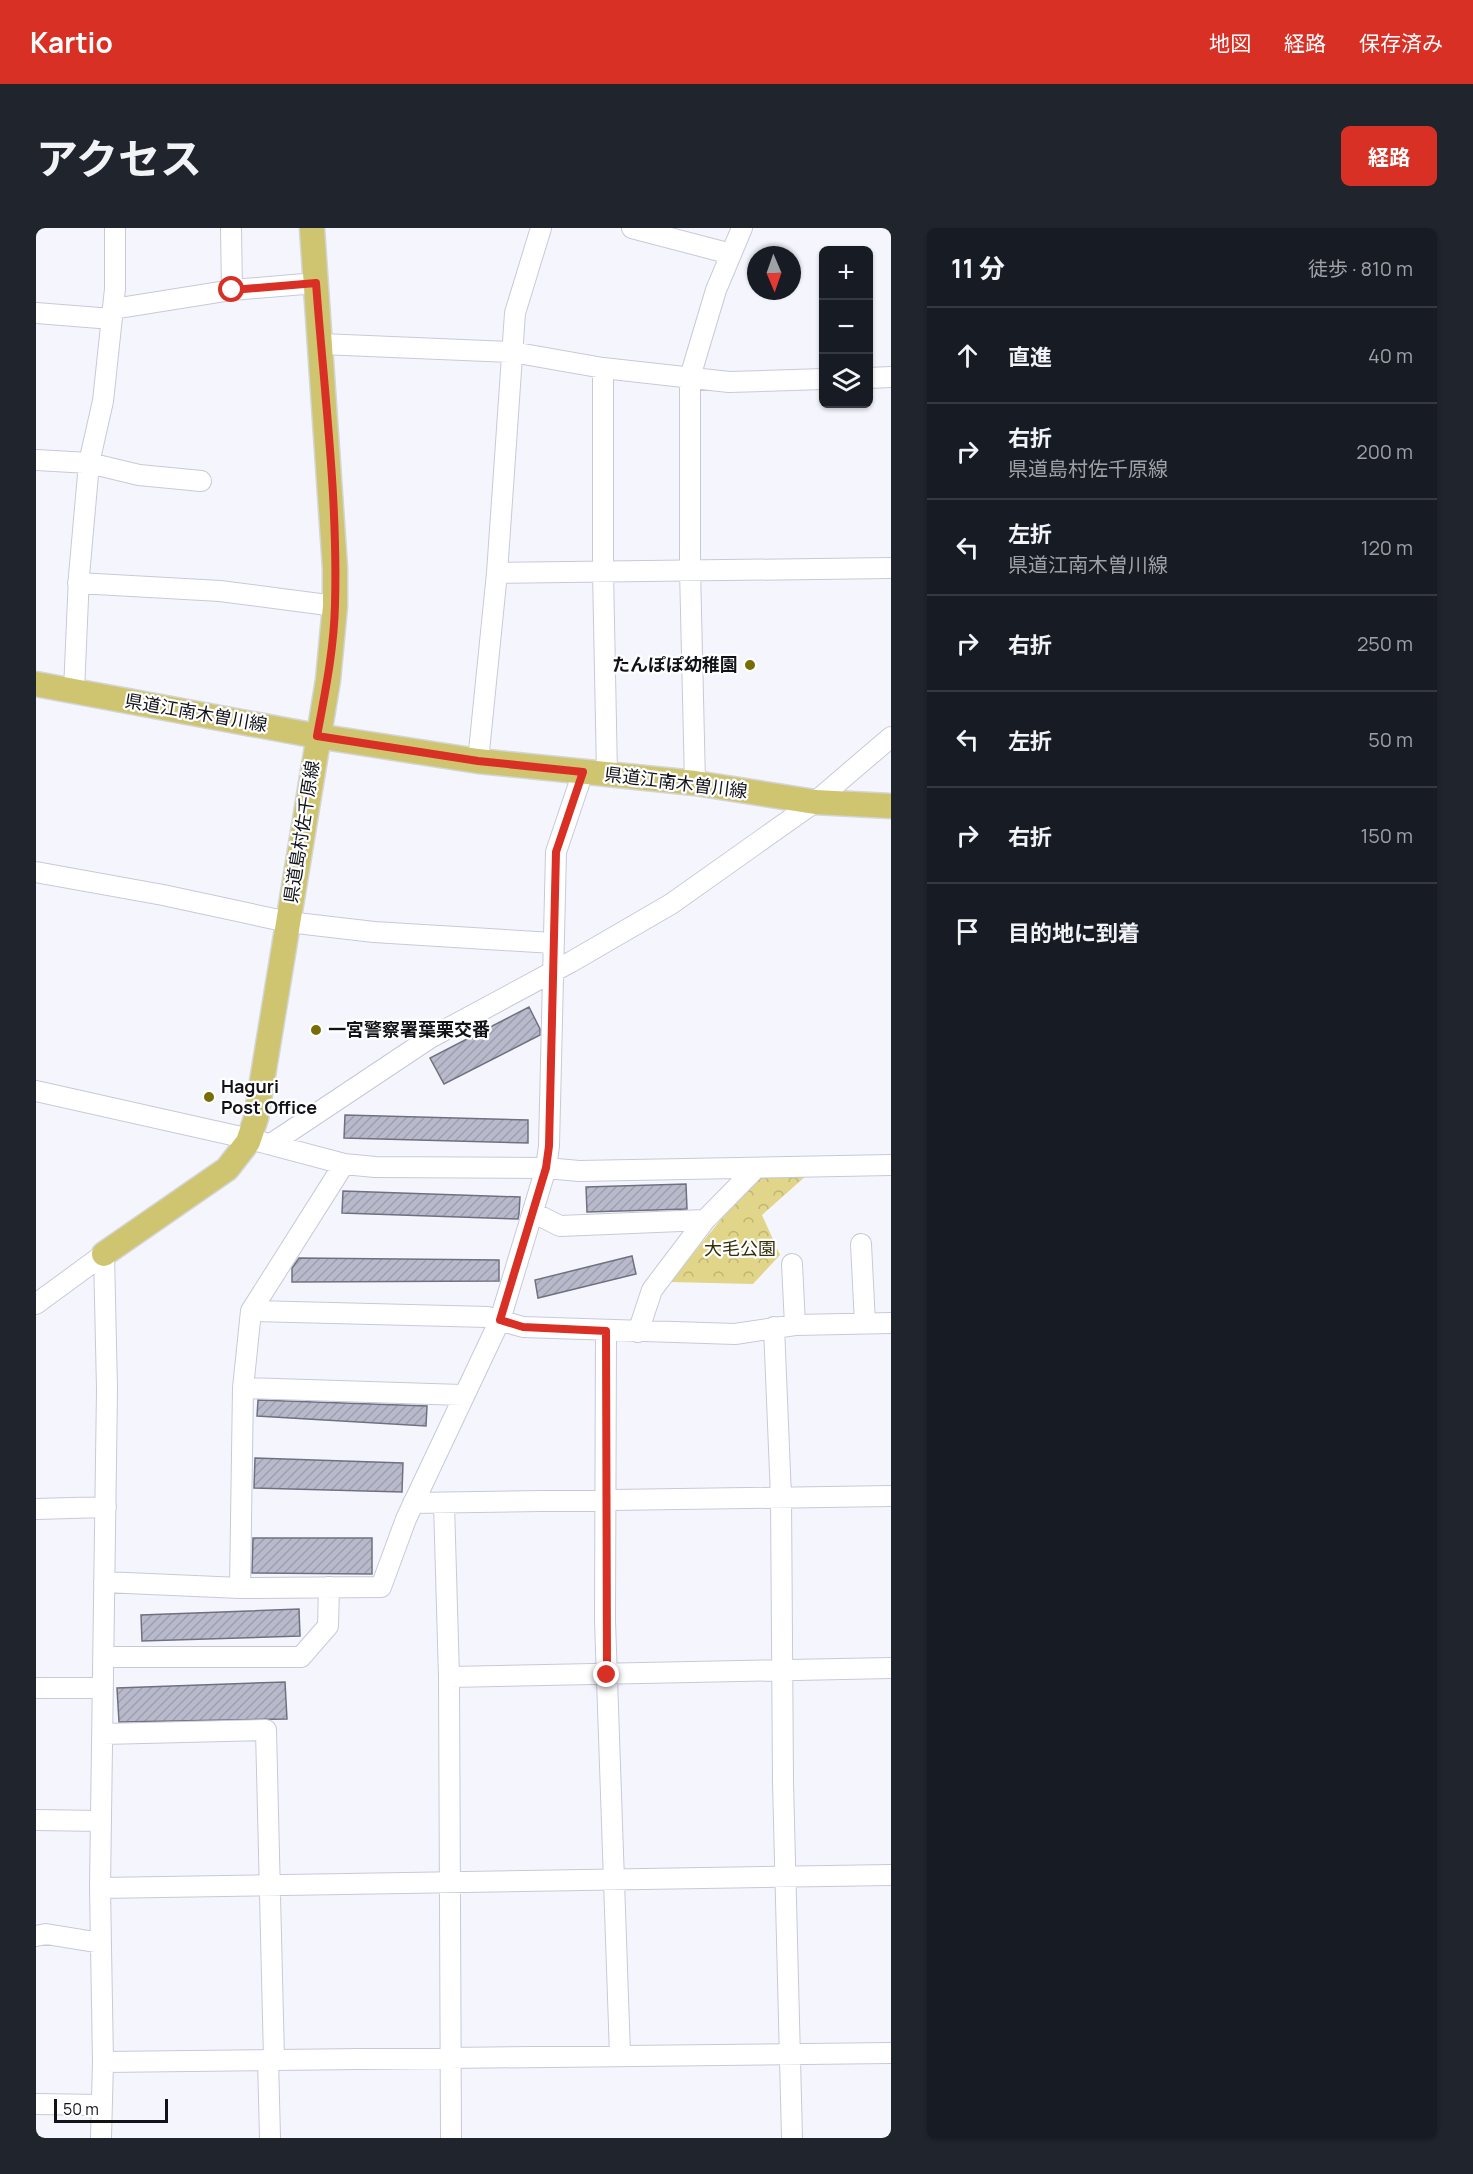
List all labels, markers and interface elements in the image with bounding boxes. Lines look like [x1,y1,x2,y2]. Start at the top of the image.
text: Kartio [30,23,113,61]
text: 地図 [1209,29,1251,57]
text: 経路 [1284,29,1326,57]
text: 保存済み [1359,29,1443,57]
button: 経路 [1341,126,1437,186]
text: アクセス [36,129,202,187]
north arrow [747,246,801,300]
map controls [819,246,873,408]
button: + [819,246,873,300]
text: 11 分 [951,250,1005,286]
text: 徒歩 · 810 m [1308,255,1413,282]
route start [218,276,244,302]
button: − [819,300,873,354]
icon: ahead [951,339,984,372]
text: 直進 [1008,342,1052,372]
text: 40 m [1368,342,1413,369]
button: layers [819,354,873,408]
text: 右折 [1008,423,1052,453]
icon: right [951,435,984,468]
text: 200 m [1356,438,1413,465]
text: 県道島村佐千原線 [1008,455,1168,482]
text: 左折 [1008,519,1052,549]
icon: left [951,531,984,564]
text: 120 m [1361,534,1413,561]
text: 県道江南木曽川線 [1008,551,1168,578]
icon: right [951,627,984,660]
text: 右折 [1008,630,1052,660]
text: 250 m [1357,630,1413,657]
place label: たんぽぽ幼稚園 [612,652,738,676]
marker: たんぽぽ幼稚園 [743,658,757,672]
street label: 県道江南木曽川線 [123,688,269,736]
icon: left [951,723,984,756]
text: 左折 [1008,726,1052,756]
text: 50 m [1368,726,1413,753]
street label: 県道島村佐千原線 [278,759,324,905]
street label: 県道江南木曽川線 [603,761,749,803]
icon: right [951,819,984,852]
text: 右折 [1008,822,1052,852]
text: 150 m [1360,822,1413,849]
icon: arrive [951,915,984,948]
text: 目的地に到着 [1008,918,1140,948]
place label: 一宮警察署葉栗交番 [328,1017,490,1041]
marker: 一宮警察署葉栗交番 [309,1023,323,1037]
place label: Haguri Post Office [221,1074,317,1119]
marker: Haguri Post Office [202,1090,216,1104]
park label: 大毛公園 [704,1236,776,1260]
route end [593,1661,619,1687]
scale bar [54,2096,168,2124]
text: 50 m [63,2098,99,2120]

